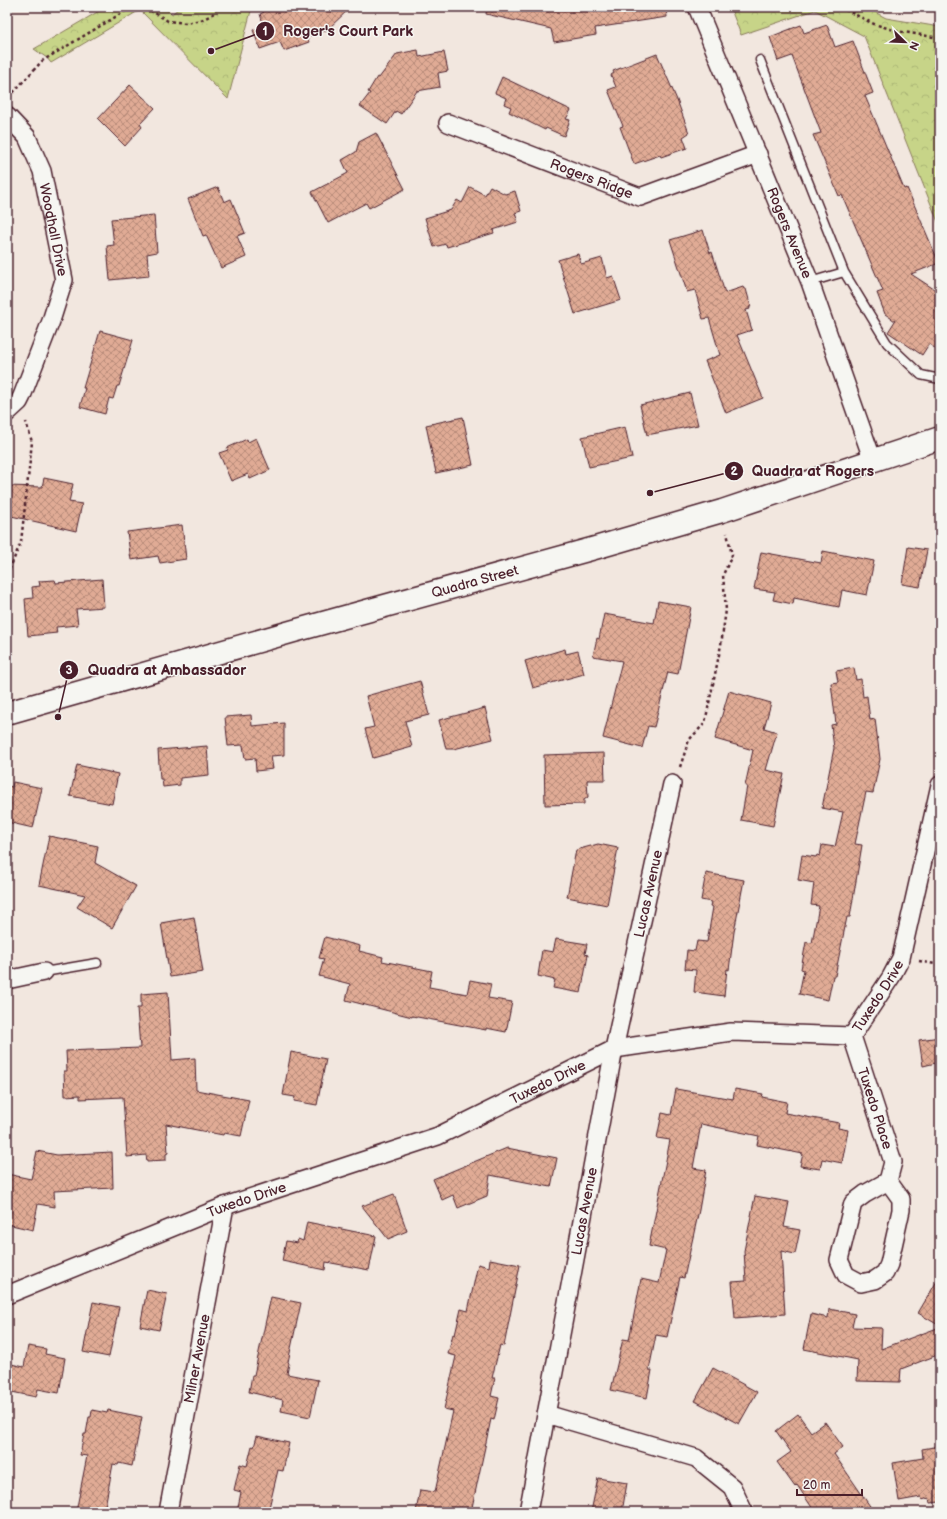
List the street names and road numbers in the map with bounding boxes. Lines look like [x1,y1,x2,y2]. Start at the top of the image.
street label: Rogers Ridge [548,155,636,202]
street label: Woodhall Drive [36,182,72,278]
street label: Rogers Avenue [763,185,816,281]
street label: Quadra Street [429,561,521,601]
street label: Lucas Avenue [630,848,666,939]
street label: Tuxedo Drive [848,957,907,1035]
street label: Tuxedo Drive [507,1056,588,1108]
street label: Tuxedo Place [854,1065,897,1151]
street label: Lucas Avenue [567,1166,600,1256]
street label: Tuxedo Drive [205,1178,288,1221]
street label: Milner Avenue [180,1313,213,1405]

